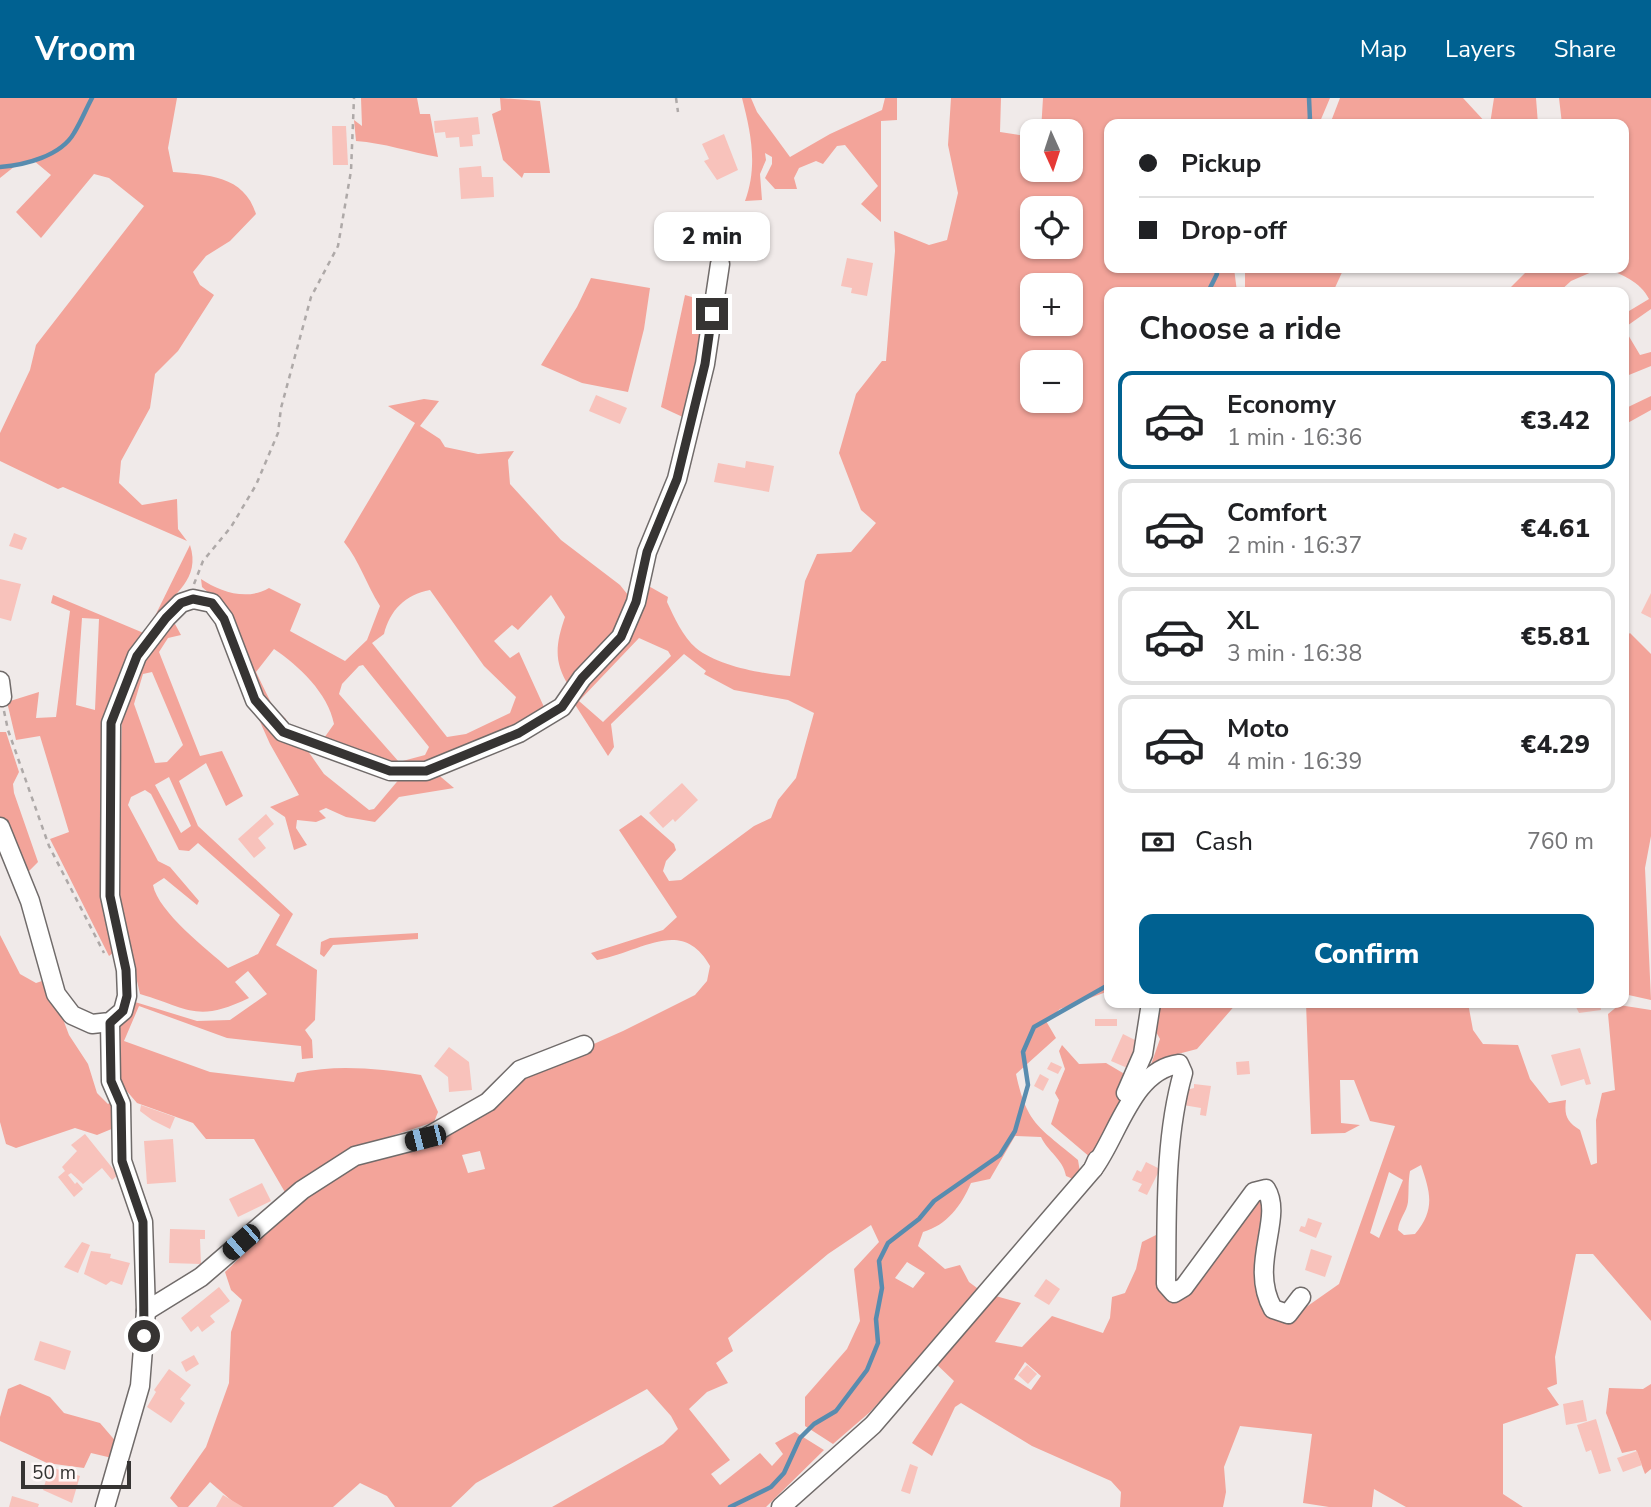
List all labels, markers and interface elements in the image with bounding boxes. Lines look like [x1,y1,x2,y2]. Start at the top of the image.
text: Vroom [35,27,136,72]
text: Map [1360,33,1407,65]
text: Layers [1445,33,1516,65]
text: Share [1554,33,1616,65]
north arrow [1020,119,1083,182]
map controls [1020,119,1083,413]
text: Pickup [1181,146,1261,181]
button: locate [1020,196,1083,259]
callout: 2 min [654,212,770,262]
text: Drop-off [1181,213,1287,248]
text: 2 min [682,221,742,252]
button: + [1020,273,1083,336]
route end [696,298,728,330]
text: Choose a ride [1139,307,1341,350]
button: − [1020,350,1083,413]
text: Economy [1227,387,1336,422]
icon: car [1143,389,1206,452]
text: €3.42 [1521,403,1590,438]
text: 1 min · 16:36 [1227,422,1362,453]
text: Comfort [1227,495,1327,530]
icon: car [1143,497,1206,560]
text: €4.61 [1521,511,1590,546]
text: 2 min · 16:37 [1227,530,1362,561]
text: XL [1227,603,1259,638]
icon: car [1143,605,1206,668]
text: €5.81 [1521,619,1590,654]
text: 3 min · 16:38 [1227,638,1362,669]
text: Moto [1227,711,1289,746]
icon: car [1143,713,1206,776]
text: €4.29 [1521,727,1590,762]
text: 4 min · 16:39 [1227,746,1362,777]
icon: cash [1139,823,1177,861]
text: Cash [1195,824,1253,859]
text: 760 m [1527,826,1594,857]
button: Confirm [1139,914,1594,994]
car [403,1123,448,1153]
car [219,1220,264,1264]
route start [128,1320,160,1352]
scale bar [21,1458,131,1490]
text: 50 m [32,1460,76,1486]

